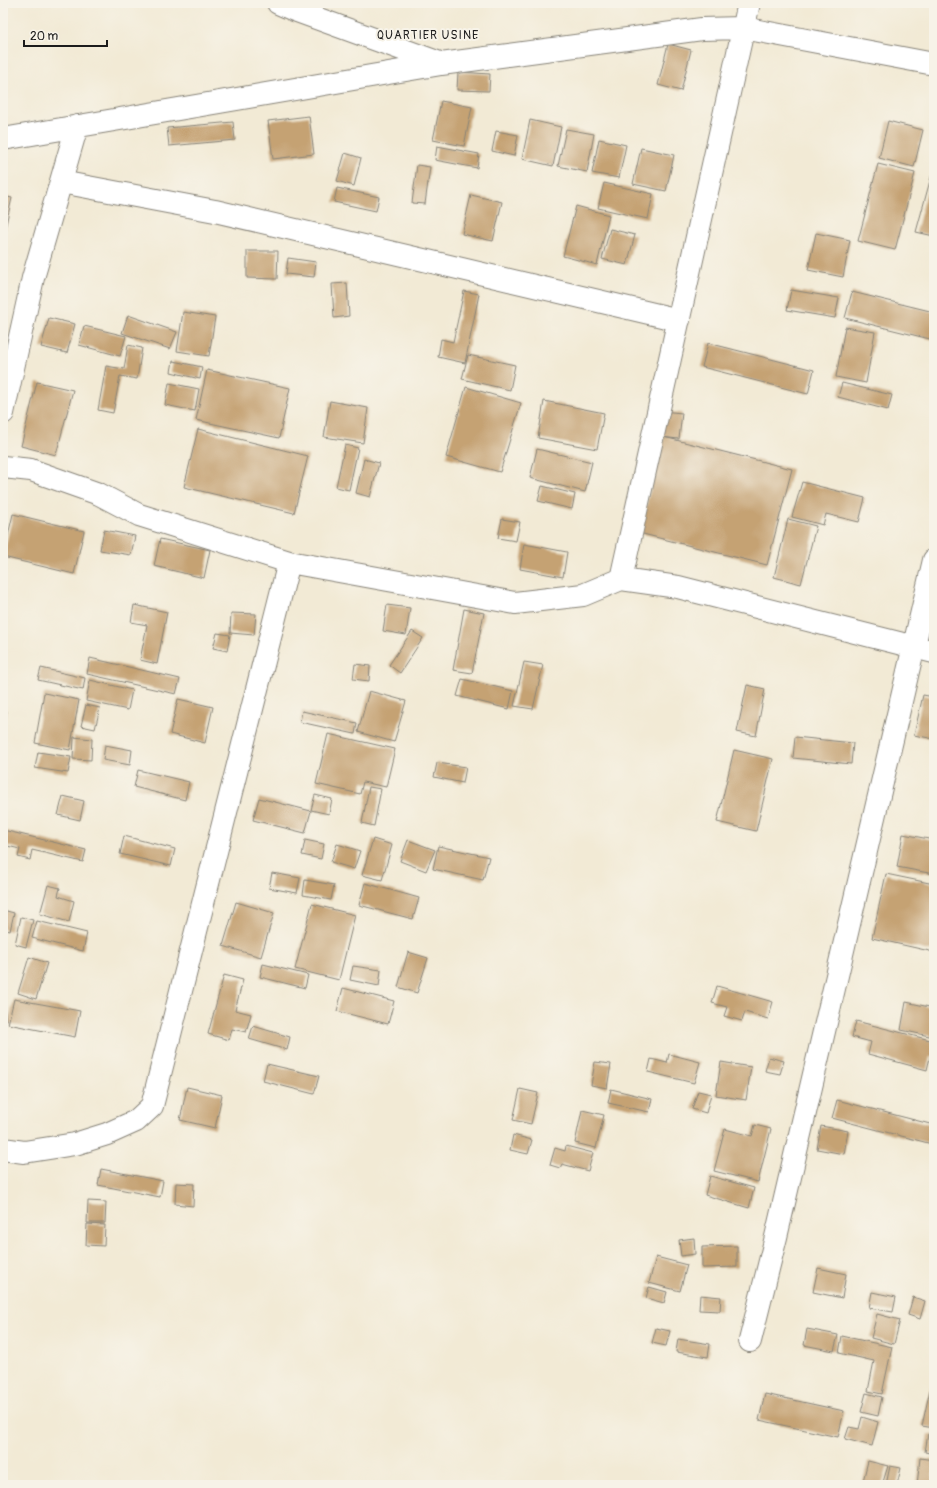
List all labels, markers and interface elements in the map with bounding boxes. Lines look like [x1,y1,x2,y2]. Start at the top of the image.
scale bar [24,22,107,48]
district label: QUARTIER USINE [377,28,479,43]
text: 20 m [30,29,59,44]

